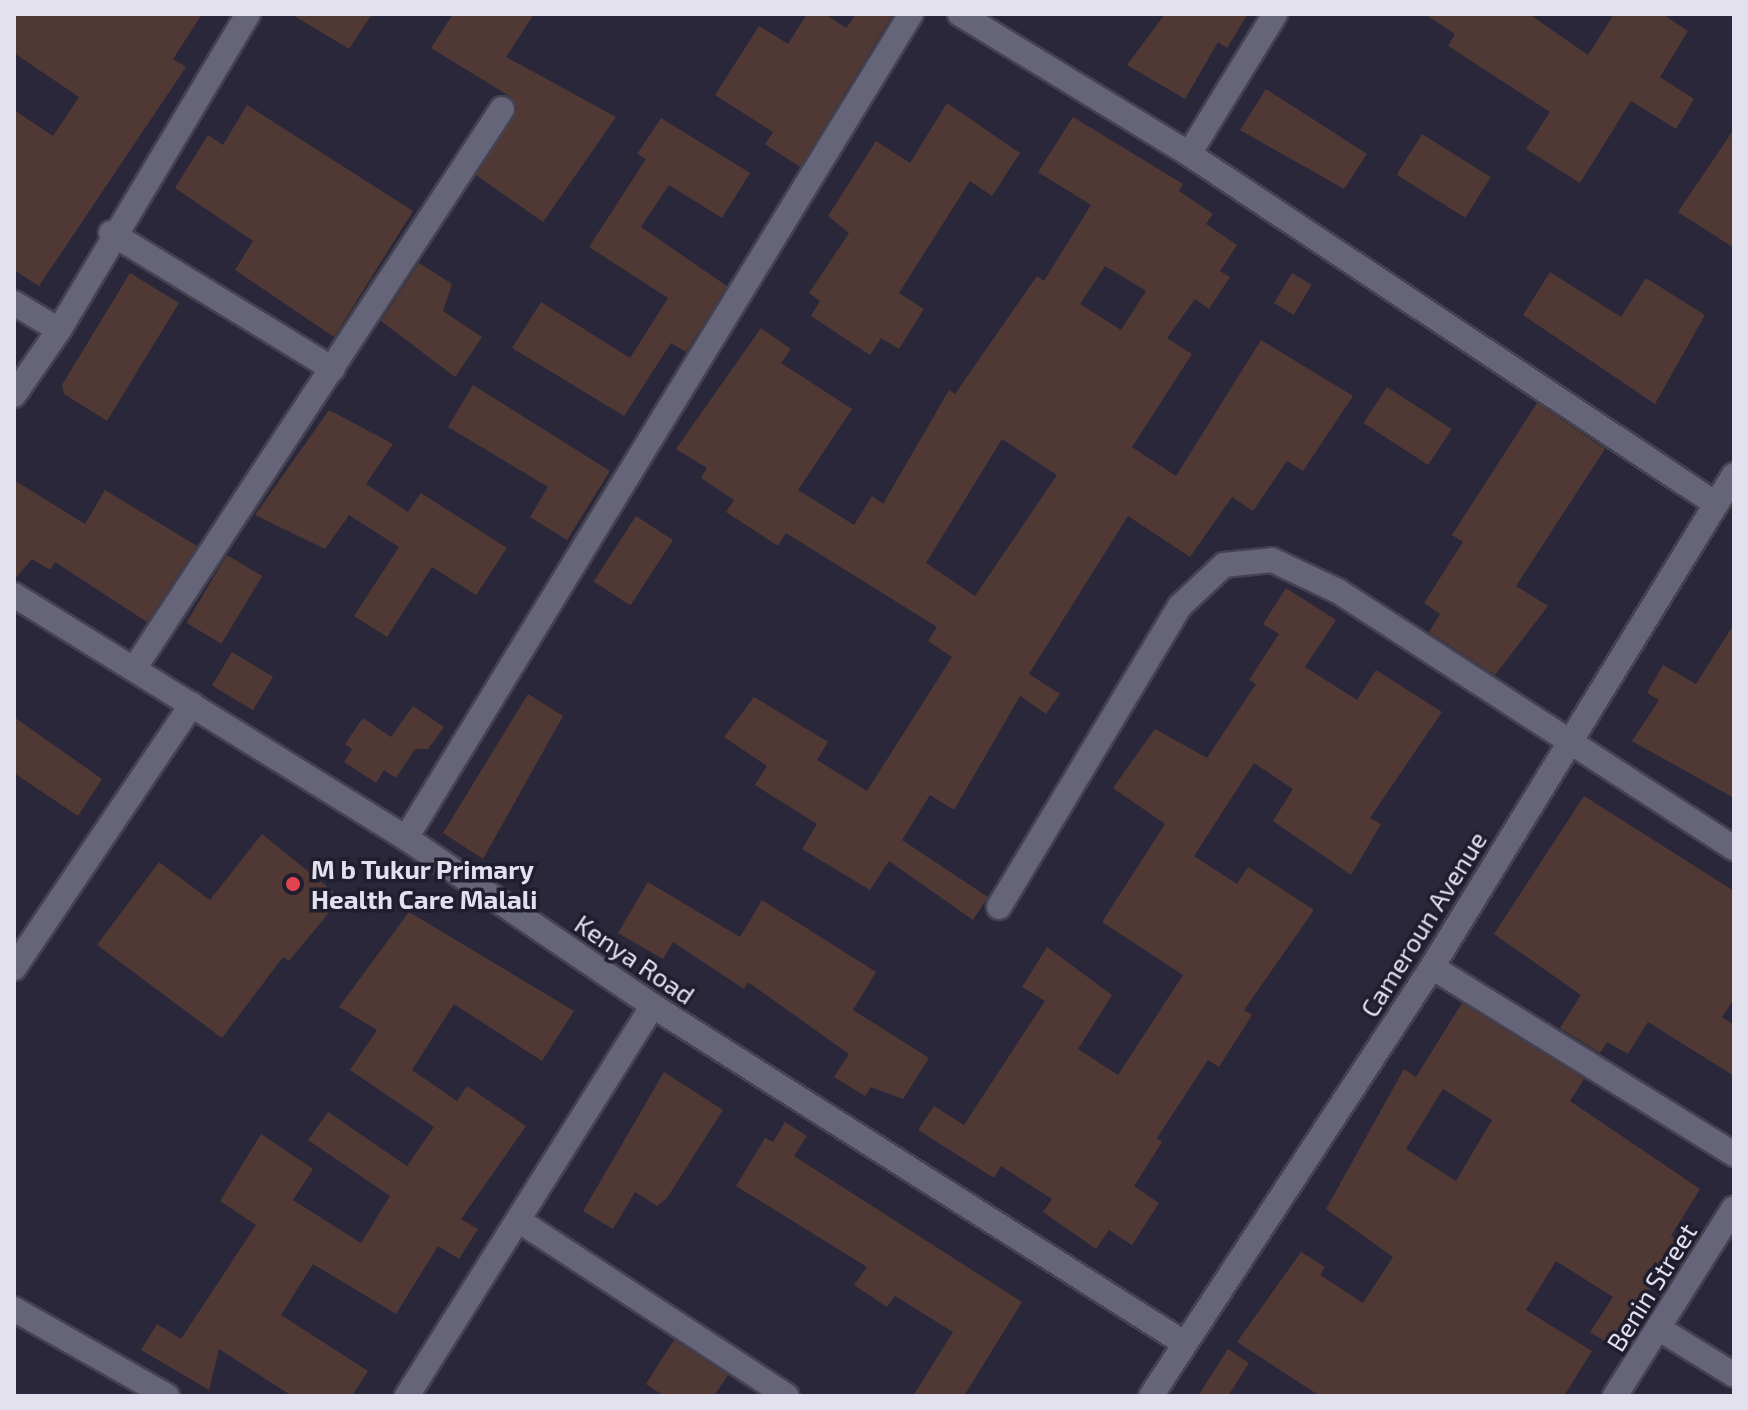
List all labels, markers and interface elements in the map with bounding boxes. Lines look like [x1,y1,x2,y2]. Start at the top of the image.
street label: Cameroun Avenue [1353,825,1493,1023]
place label: M b Tukur Primary Health Care Malali [311,853,537,914]
marker: M b Tukur Primary Health Care Malali [282,873,304,895]
street label: Kenya Road [569,908,701,1010]
street label: Benin Street [1599,1217,1703,1357]

